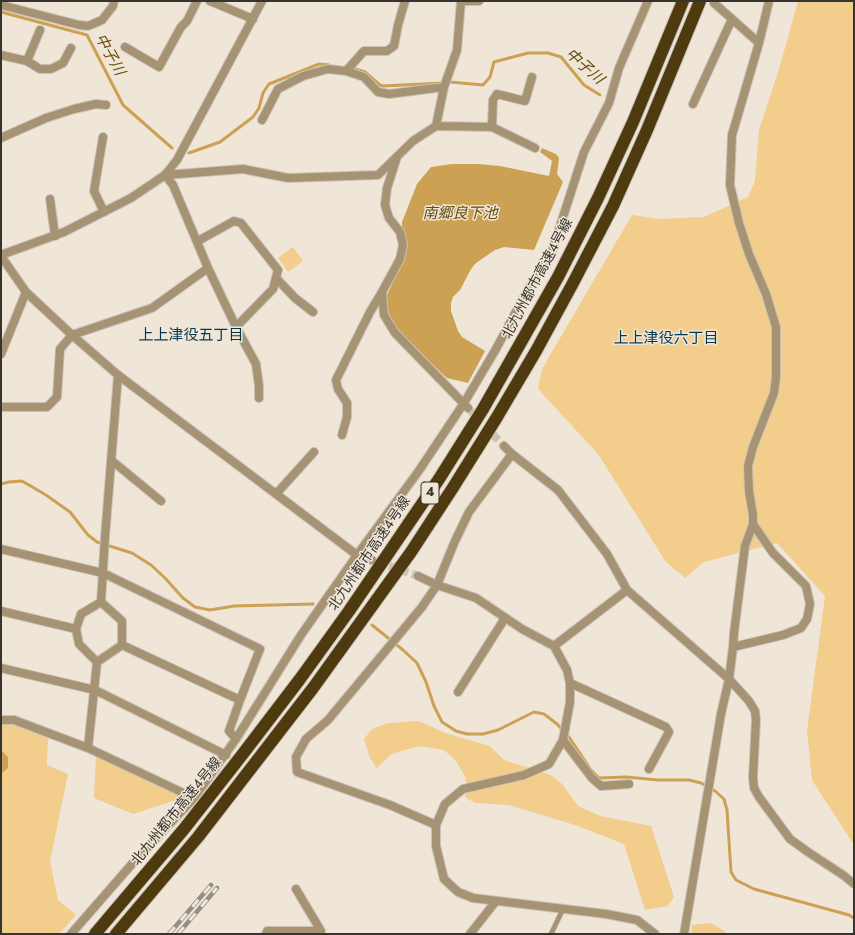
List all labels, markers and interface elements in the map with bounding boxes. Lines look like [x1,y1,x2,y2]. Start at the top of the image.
water label: 中子川 [90,31,128,79]
water label: 中子川 [561,45,607,89]
water label: 南郷良下池 [423,205,497,223]
street label: 北九州都市高速4号線 [499,216,577,342]
district label: 上上津役五丁目 [139,327,243,345]
district label: 上上津役六丁目 [614,330,718,348]
road number: 4 [421,482,439,504]
street label: 北九州都市高速4号線 [326,494,414,614]
street label: 北九州都市高速4号線 [128,755,226,869]

